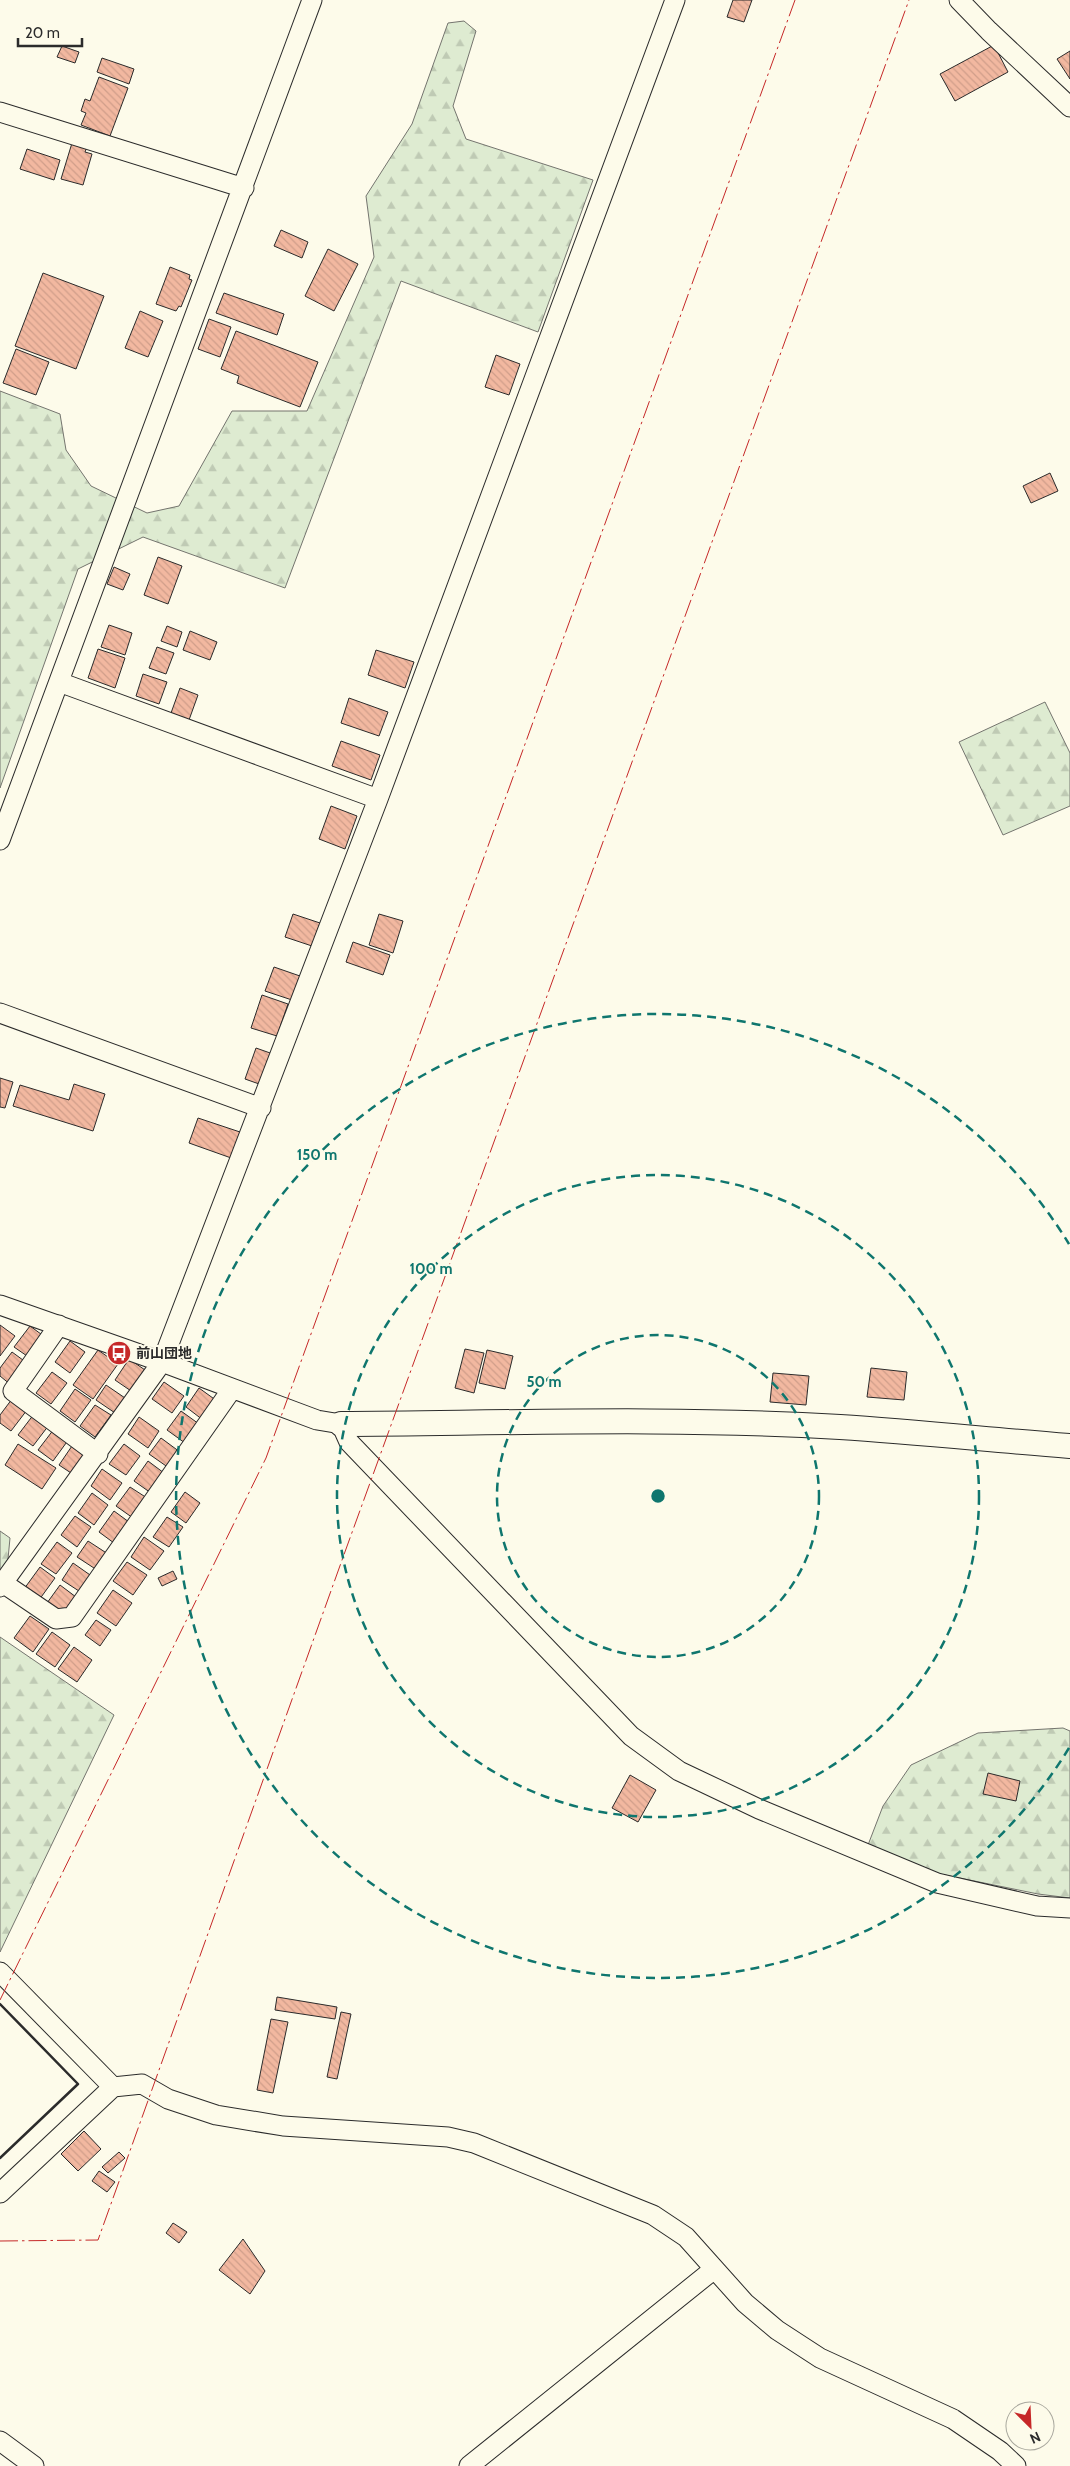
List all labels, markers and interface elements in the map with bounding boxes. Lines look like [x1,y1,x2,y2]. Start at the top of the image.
scale bar [18,15,81,47]
text: 20 m [25,24,60,42]
text: 150 m [297,1146,337,1164]
text: 100 m [409,1260,453,1278]
bus stop icon: 前山団地 [106,1340,132,1366]
place label: 前山団地 [136,1344,192,1362]
text: 50 m [526,1373,562,1391]
centre of rings [649,1487,667,1505]
north arrow [1005,2401,1055,2451]
text: N [1027,2428,1043,2448]

